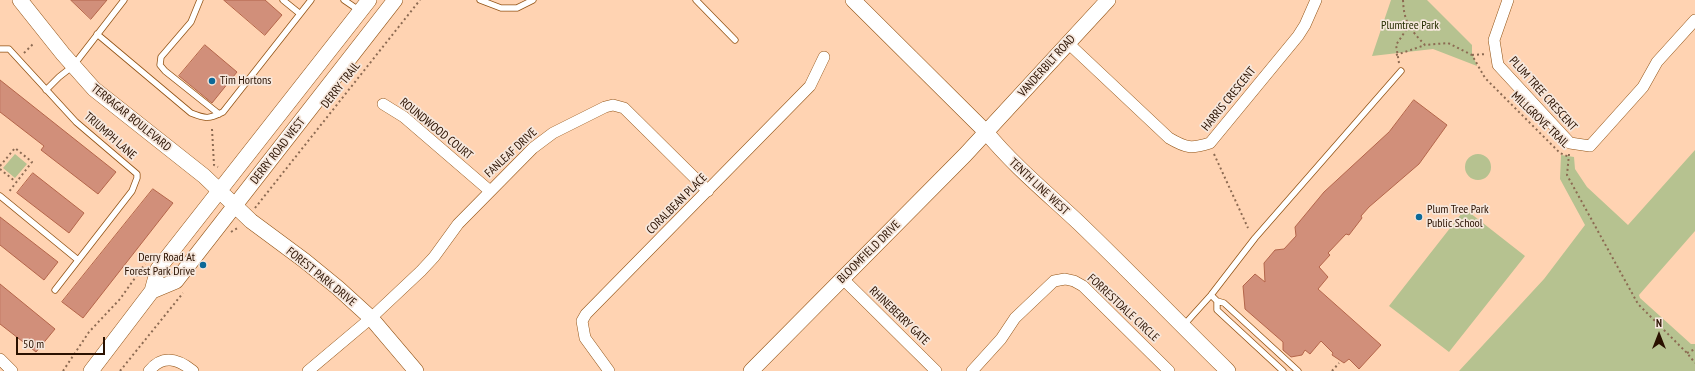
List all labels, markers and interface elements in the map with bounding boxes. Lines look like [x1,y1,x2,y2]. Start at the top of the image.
park label: Plumtree Park [1381,19,1439,33]
street label: VANDERBILT ROAD [1015,32,1079,100]
street label: PLUM TREE CRESCENT [1506,54,1580,134]
street label: DERRY TRAIL [318,59,364,111]
street label: HARRIS CRESCENT [1199,64,1259,134]
place label: Tim Hortons [220,74,271,88]
marker: Tim Hortons [207,76,217,86]
street label: TERRAGAR BOULEVARD [88,81,174,155]
street label: MILLGROVE TRAIL [1508,89,1572,151]
street label: ROUNDWOOD COURT [397,95,475,163]
street label: TRIUMPH LANE [81,109,139,163]
street label: DERRY ROAD WEST [248,115,308,187]
street label: FANLEAF DRIVE [482,125,540,181]
street label: TENTH LINE WEST [1006,155,1072,219]
street label: CORALBEAN PLACE [644,171,710,237]
place label: Plum Tree Park Public School [1427,203,1489,231]
marker: Plum Tree Park Public School [1414,212,1424,222]
street label: BLOOMFIELD DRIVE [835,218,903,286]
street label: FOREST PARK DRIVE [283,244,359,310]
place label: Derry Road At Forest Park Drive [125,251,195,279]
marker: Derry Road At Forest Park Drive [198,260,208,270]
street label: FORRESTDALE CIRCLE [1084,271,1162,345]
street label: RHINEBERRY GATE [866,284,932,348]
north arrow [1639,315,1679,355]
text: N [1656,316,1662,330]
scale bar [18,329,107,355]
text: 50 m [23,336,44,351]

